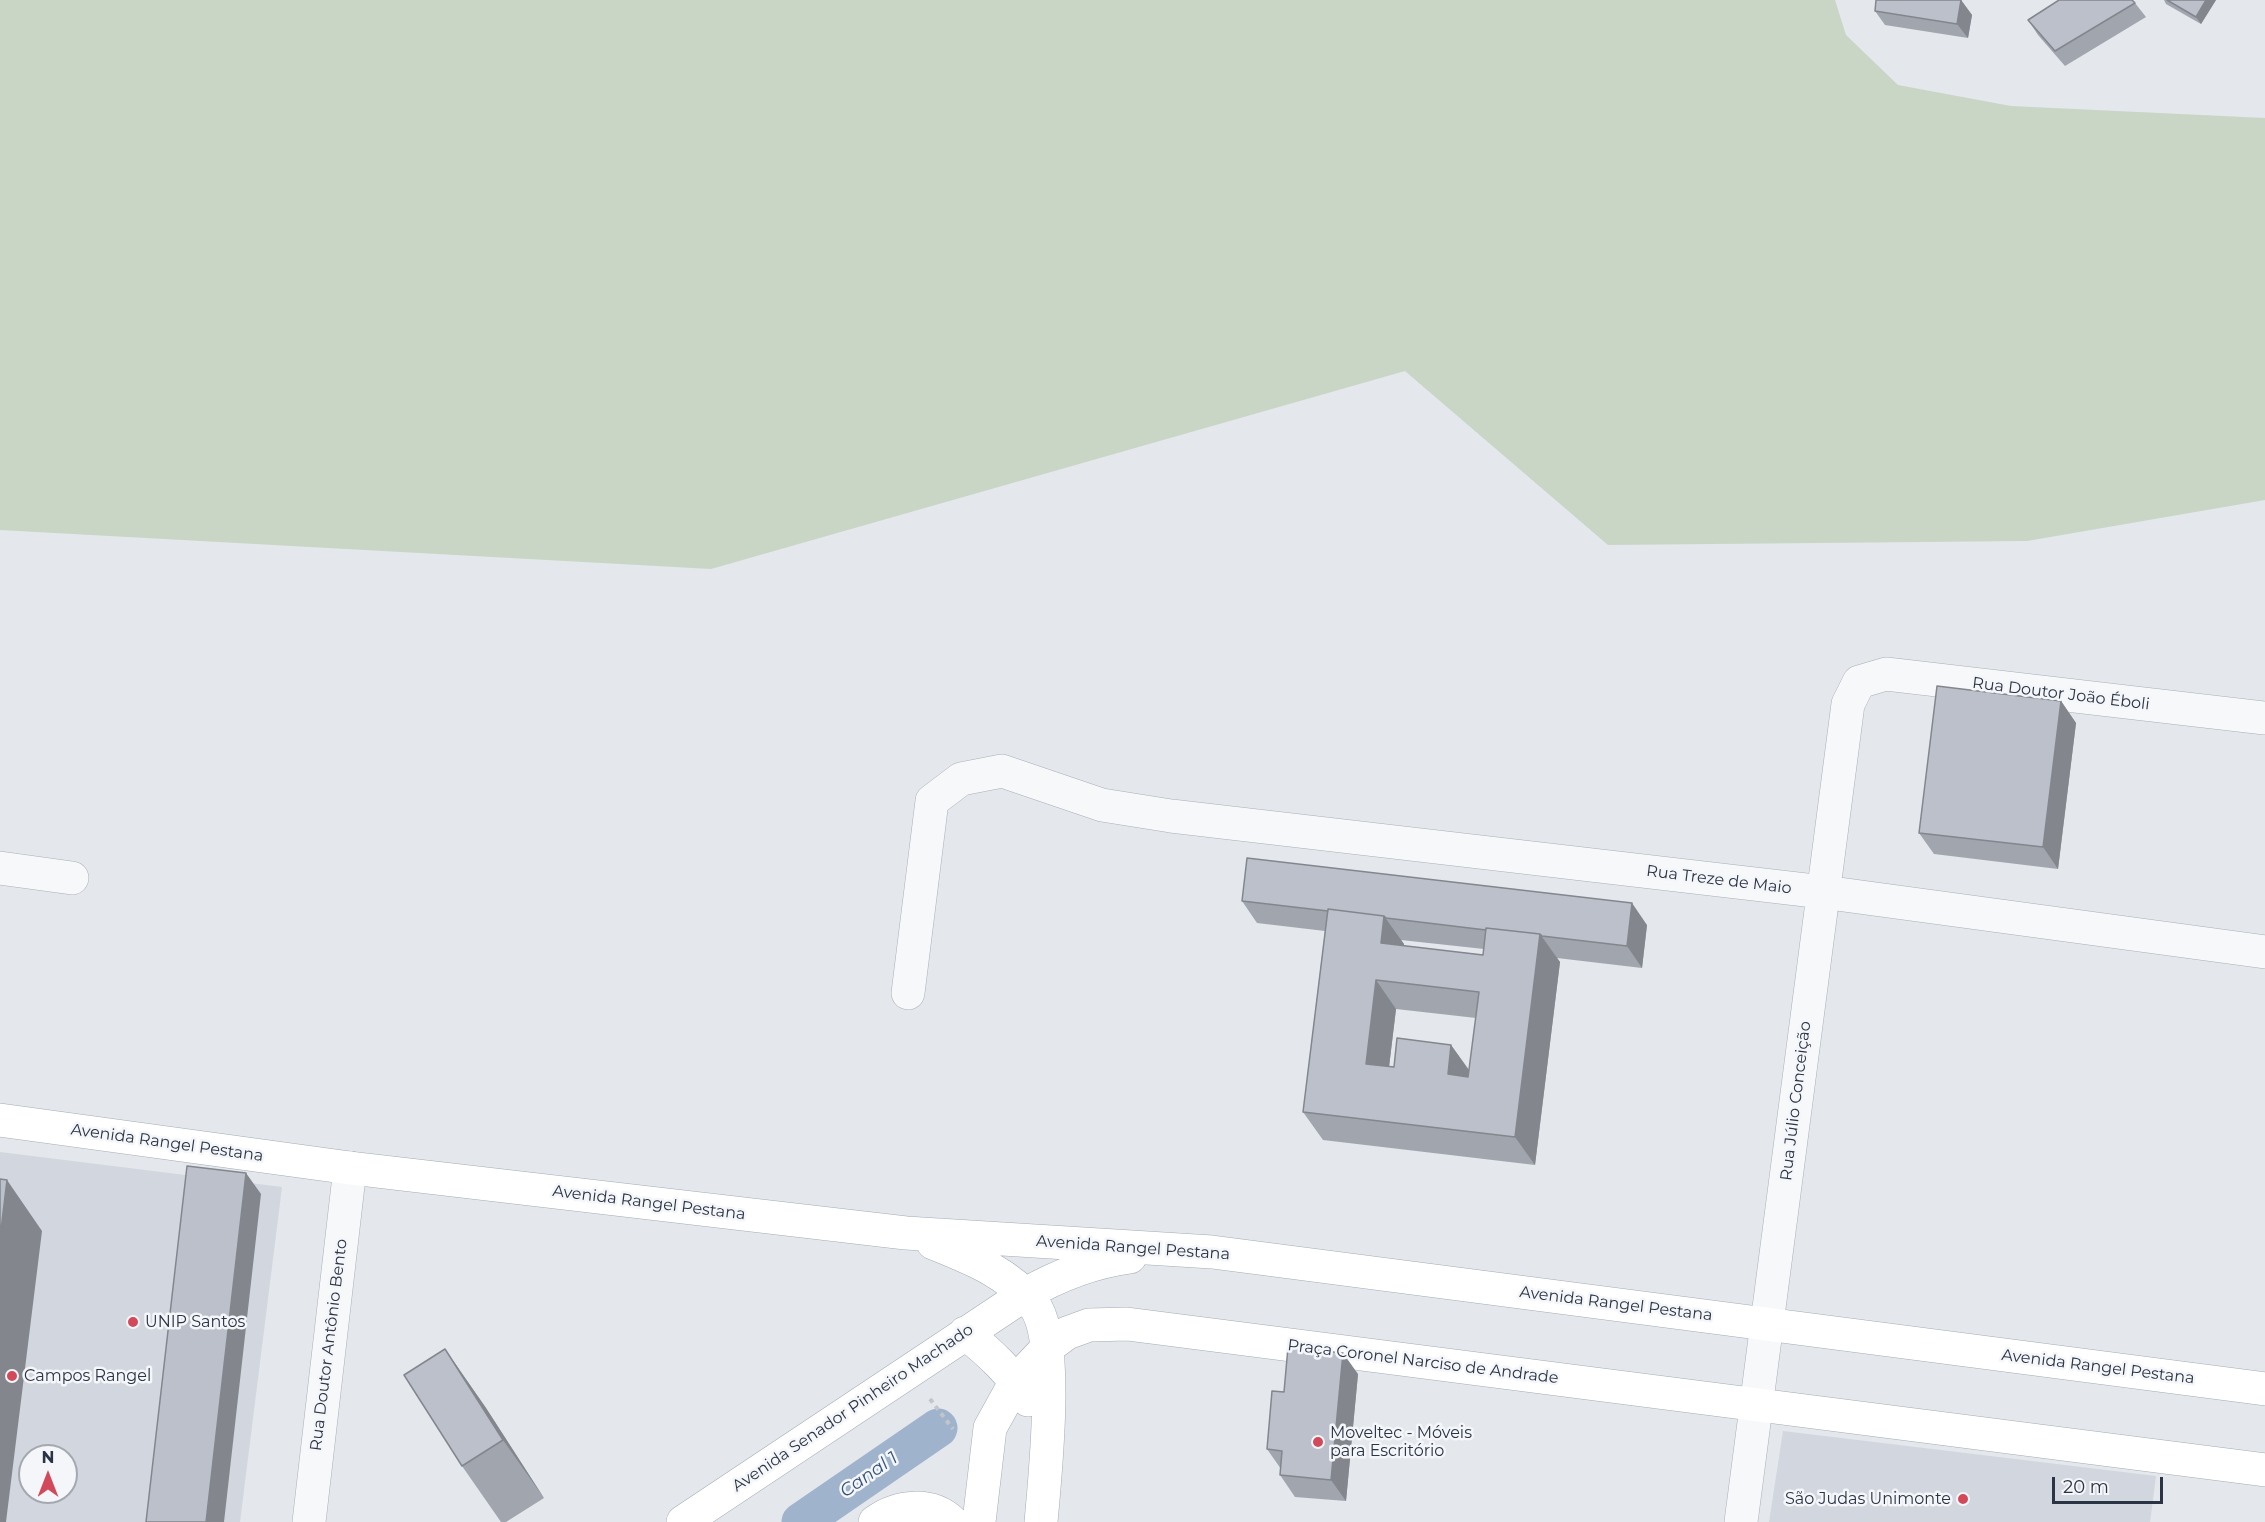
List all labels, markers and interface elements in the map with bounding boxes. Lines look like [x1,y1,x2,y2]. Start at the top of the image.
street label: Rua Doutor João Éboli [1971,674,2151,714]
street label: Rua Treze de Maio [1645,862,1793,898]
street label: Rua Júlio Conceição [1777,1020,1815,1182]
street label: Avenida Rangel Pestana [69,1120,265,1166]
street label: Avenida Rangel Pestana [551,1182,747,1224]
street label: Avenida Rangel Pestana [1035,1232,1231,1264]
street label: Rua Doutor Antônio Bento [306,1238,352,1452]
street label: Avenida Rangel Pestana [1518,1283,1714,1325]
place label: UNIP Santos [145,1312,245,1332]
marker: UNIP Santos [126,1315,140,1329]
street label: Avenida Senador Pinheiro Machado [729,1320,977,1496]
street label: Praça Coronel Narciso de Andrade [1287,1336,1559,1388]
street label: Avenida Rangel Pestana [2000,1346,2196,1388]
place label: Campos Rangel [24,1366,151,1386]
marker: Campos Rangel [5,1369,19,1383]
place label: Moveltec - Móveis para Escritório [1330,1423,1472,1461]
marker: Moveltec - Móveis para Escritório [1311,1435,1325,1449]
north arrow [18,1444,78,1504]
water label: Canal 1 [836,1447,902,1503]
text: N [42,1448,54,1467]
scale bar [2055,1465,2166,1503]
text: 20 m [2063,1476,2109,1498]
place label: São Judas Unimonte [1785,1489,1951,1509]
marker: São Judas Unimonte [1956,1492,1970,1506]

